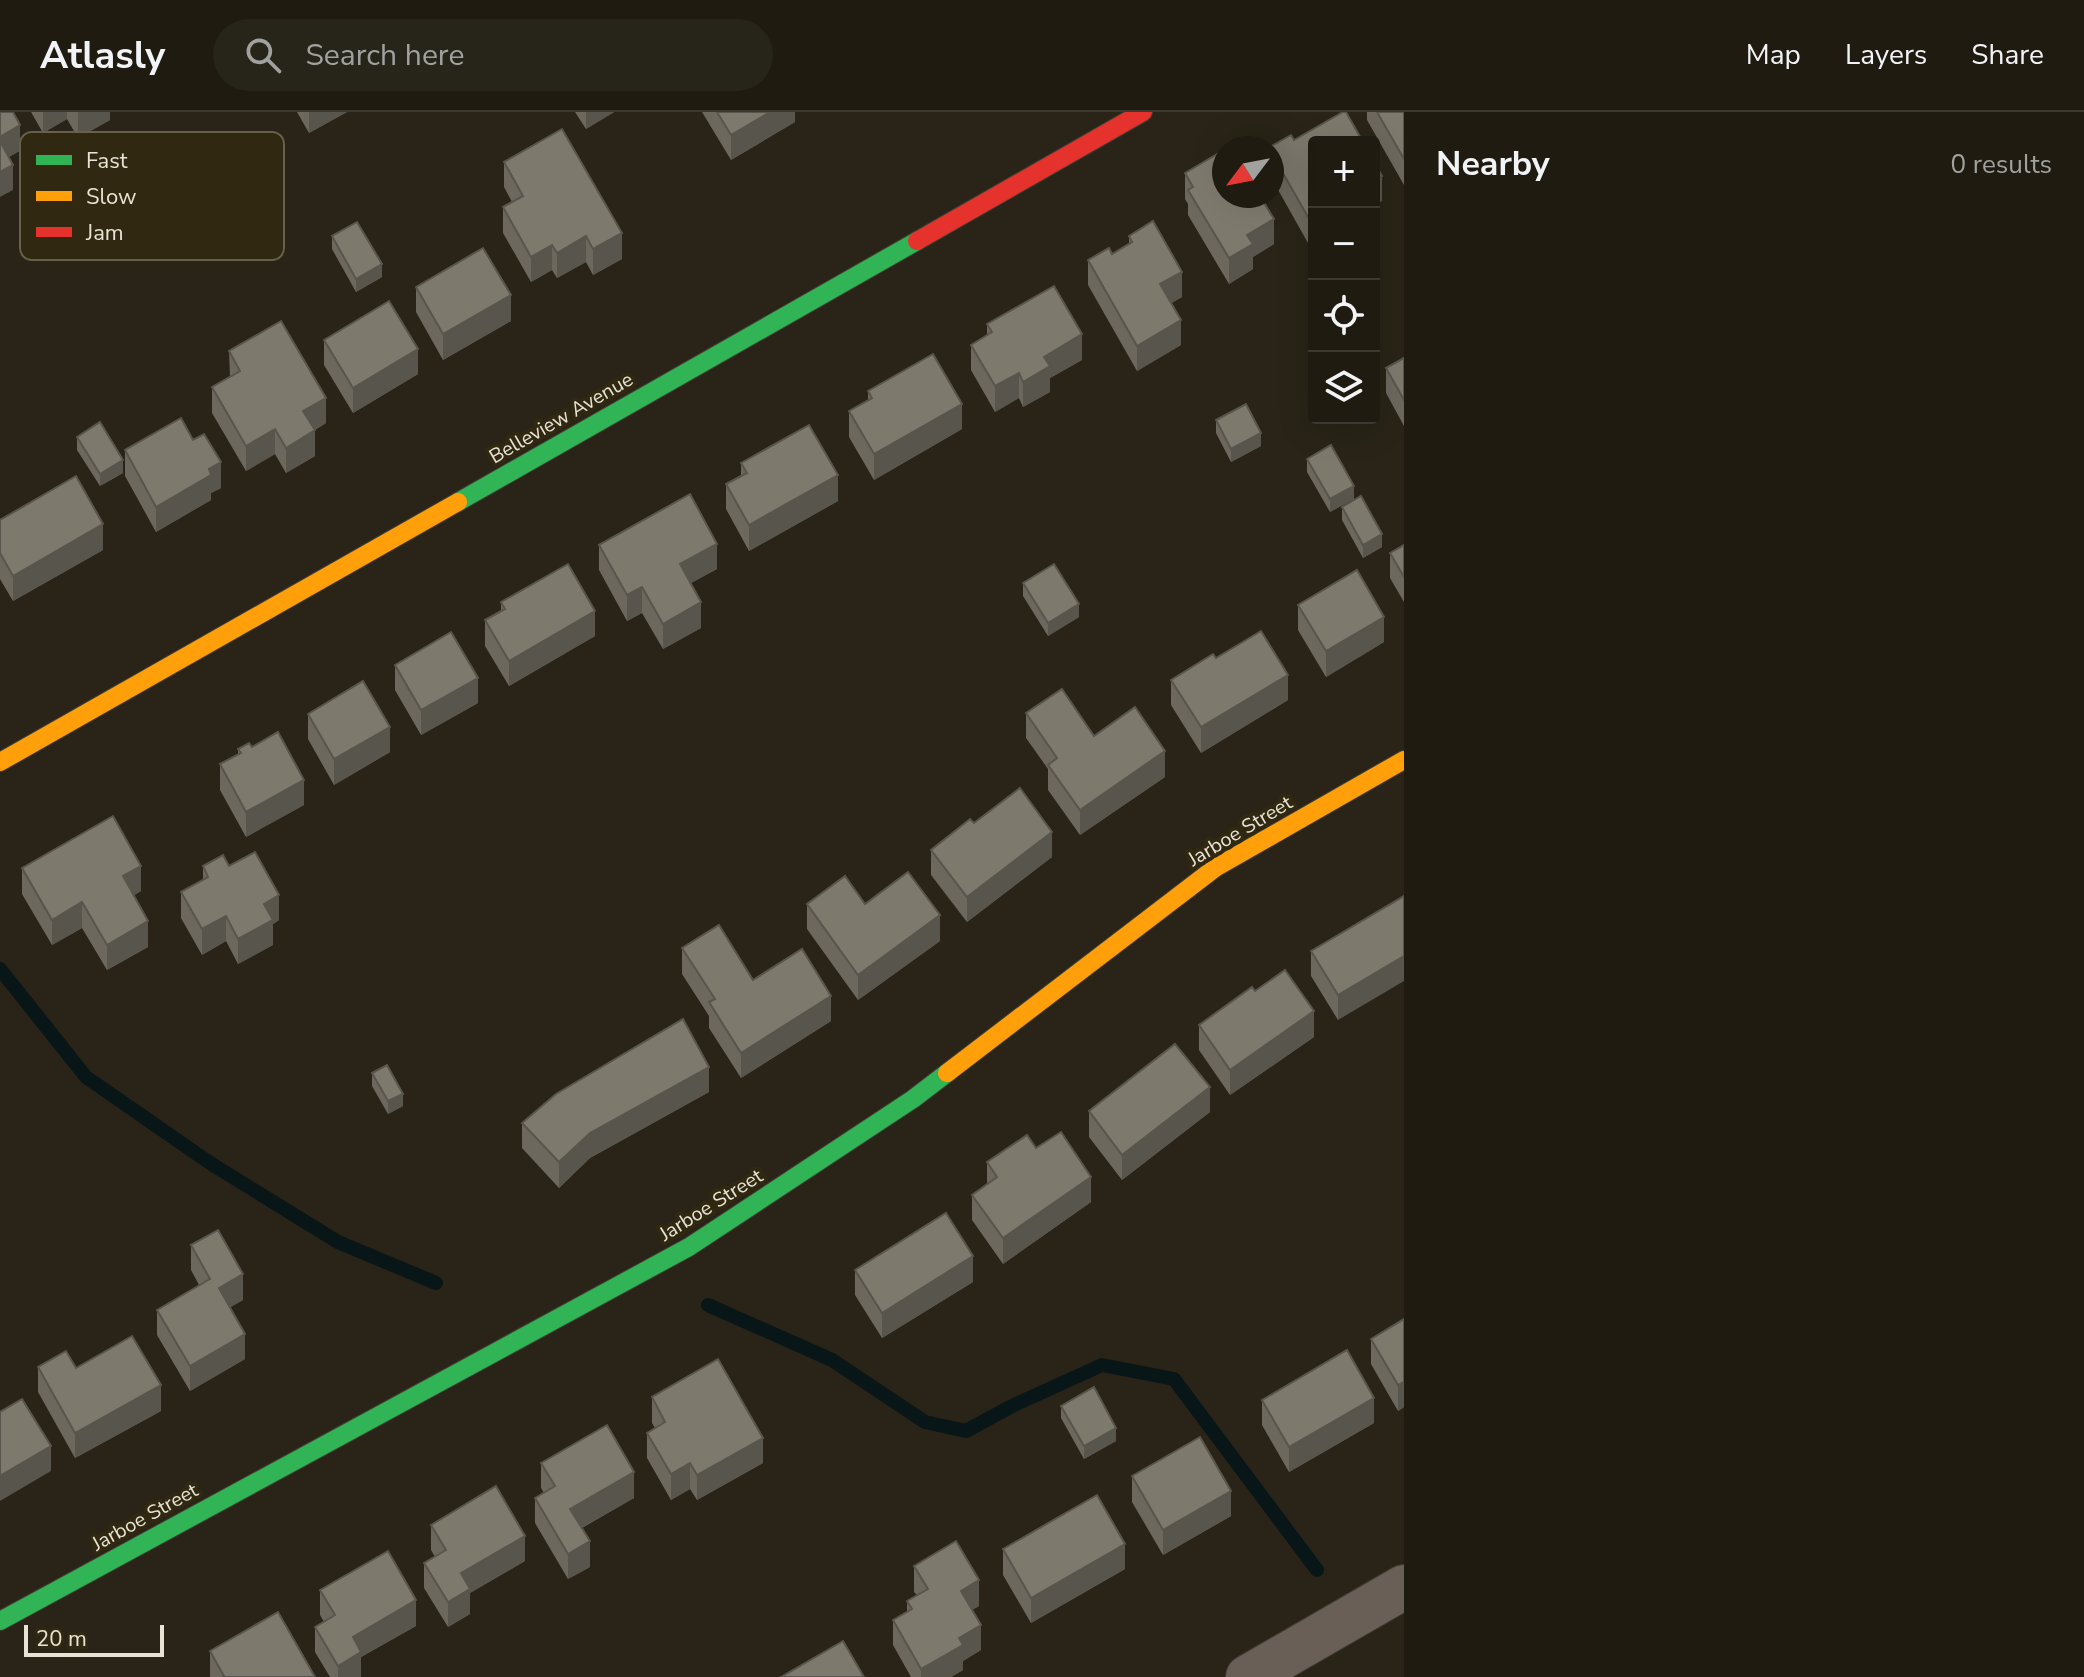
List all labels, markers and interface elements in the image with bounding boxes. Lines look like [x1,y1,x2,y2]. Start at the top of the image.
search box [213,19,773,91]
text: Atlasly [40,30,165,81]
icon: search [241,33,285,77]
text: Search here [305,35,464,76]
text: Map [1746,36,1801,74]
text: Layers [1845,36,1927,74]
text: Share [1971,36,2044,74]
legend [20,132,284,260]
north arrow [1212,136,1284,208]
map controls [1308,136,1380,424]
button: + [1308,136,1380,208]
text: Nearby [1436,141,1550,187]
text: Fast [86,146,128,176]
text: 0 results [1951,147,2052,182]
text: Slow [86,182,137,212]
button: − [1308,208,1380,280]
text: Jam [85,218,124,248]
button: locate [1308,280,1380,352]
button: layers [1308,352,1380,424]
street label: Belleview Avenue [484,366,638,470]
street label: Jarboe Street [1182,789,1298,873]
street label: Jarboe Street [653,1162,769,1248]
street label: Jarboe Street [86,1476,204,1558]
scale bar [24,1621,164,1657]
text: 20 m [36,1624,87,1654]

